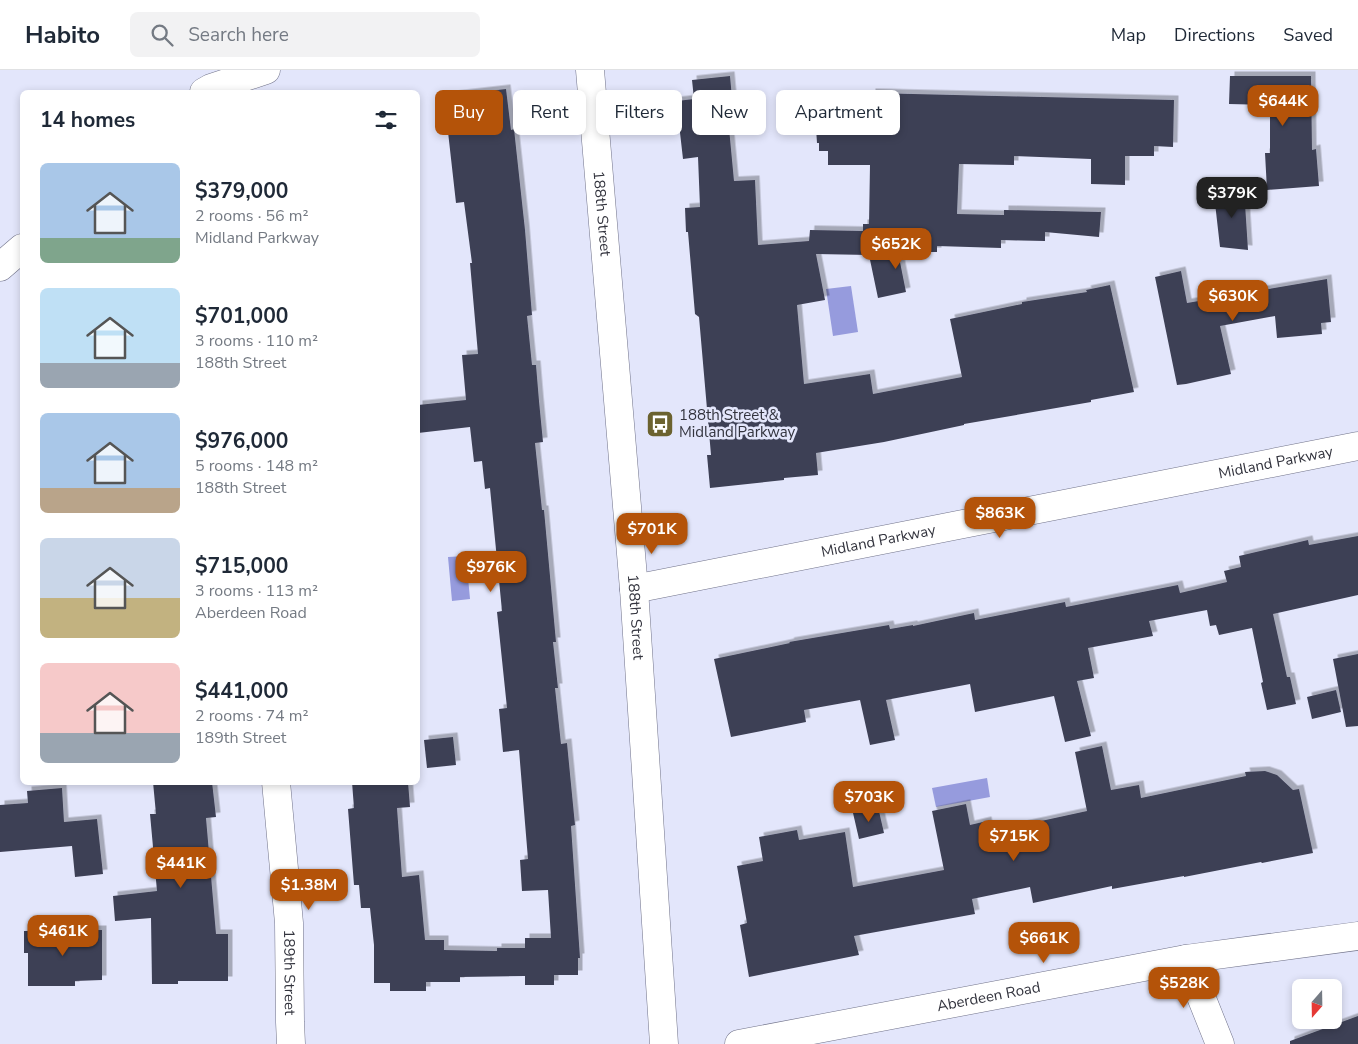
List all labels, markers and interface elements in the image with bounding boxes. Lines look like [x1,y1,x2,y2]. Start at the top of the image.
search box [130,12,480,57]
text: Habito [25,19,100,51]
icon: search [148,21,176,49]
text: Search here [188,22,289,48]
text: Map [1111,23,1146,47]
text: Directions [1174,23,1255,47]
text: Saved [1283,23,1333,47]
pin: $644K [1248,85,1318,127]
chip: Buy [435,90,503,135]
chip: Rent [513,90,586,135]
chip: Filters [596,90,682,135]
chip: New [692,90,766,135]
chip: Apartment [776,90,900,135]
text: $644K [1258,90,1308,112]
text: 14 homes [40,106,135,134]
icon: filters [372,106,400,134]
street label: 188th Street [589,170,616,258]
pin: $379K [1197,176,1267,219]
text: $379,000 [195,177,288,205]
text: $379K [1207,182,1257,204]
icon: home [80,183,140,243]
text: 2 rooms · 56 m² [195,205,308,227]
text: Midland Parkway [195,227,319,249]
pin: $652K [861,228,931,270]
text: $652K [871,233,921,255]
pin: $630K [1198,280,1268,322]
text: $630K [1208,285,1258,307]
text: $701,000 [195,302,288,330]
icon: home [80,308,140,368]
text: 3 rooms · 110 m² [195,330,318,352]
text: 188th Street [195,352,286,374]
place label: 188th Street & Midland Parkway [679,405,796,442]
bus stop icon: 188th Street & Midland Parkway [645,409,675,439]
text: $976,000 [195,427,288,455]
icon: home [80,433,140,493]
street label: Midland Parkway [1217,441,1335,483]
text: 5 rooms · 148 m² [195,455,318,477]
text: 188th Street [195,477,286,499]
pin: $863K [965,496,1035,539]
text: $863K [975,502,1025,524]
pin: $701K [617,512,687,555]
text: $701K [627,518,677,540]
street label: Midland Parkway [819,520,938,562]
pin: $976K [456,550,526,593]
text: $715,000 [195,552,288,580]
text: $976K [466,556,516,578]
icon: home [80,558,140,618]
street label: 188th Street [623,574,649,661]
text: 3 rooms · 113 m² [195,580,318,602]
text: Aberdeen Road [195,602,307,624]
text: $441,000 [195,677,288,705]
icon: home [80,683,140,743]
text: 2 rooms · 74 m² [195,705,308,727]
text: 189th Street [195,727,286,749]
pin: $703K [834,780,904,823]
text: $703K [844,786,894,808]
pin: $715K [979,820,1049,862]
text: $715K [989,825,1039,847]
pin: $441K [146,846,216,889]
text: $441K [156,852,206,874]
pin: $1.38M [268,868,350,911]
text: $1.38M [281,874,337,896]
pin: $461K [28,914,98,957]
text: $461K [38,920,88,942]
pin: $661K [1009,922,1079,964]
text: $661K [1019,927,1069,949]
street label: 189th Street [279,929,300,1016]
pin: $528K [1149,966,1219,1009]
text: $528K [1159,972,1209,994]
street label: Aberdeen Road [935,977,1042,1016]
north arrow [1292,979,1342,1029]
map controls [1292,979,1342,1029]

